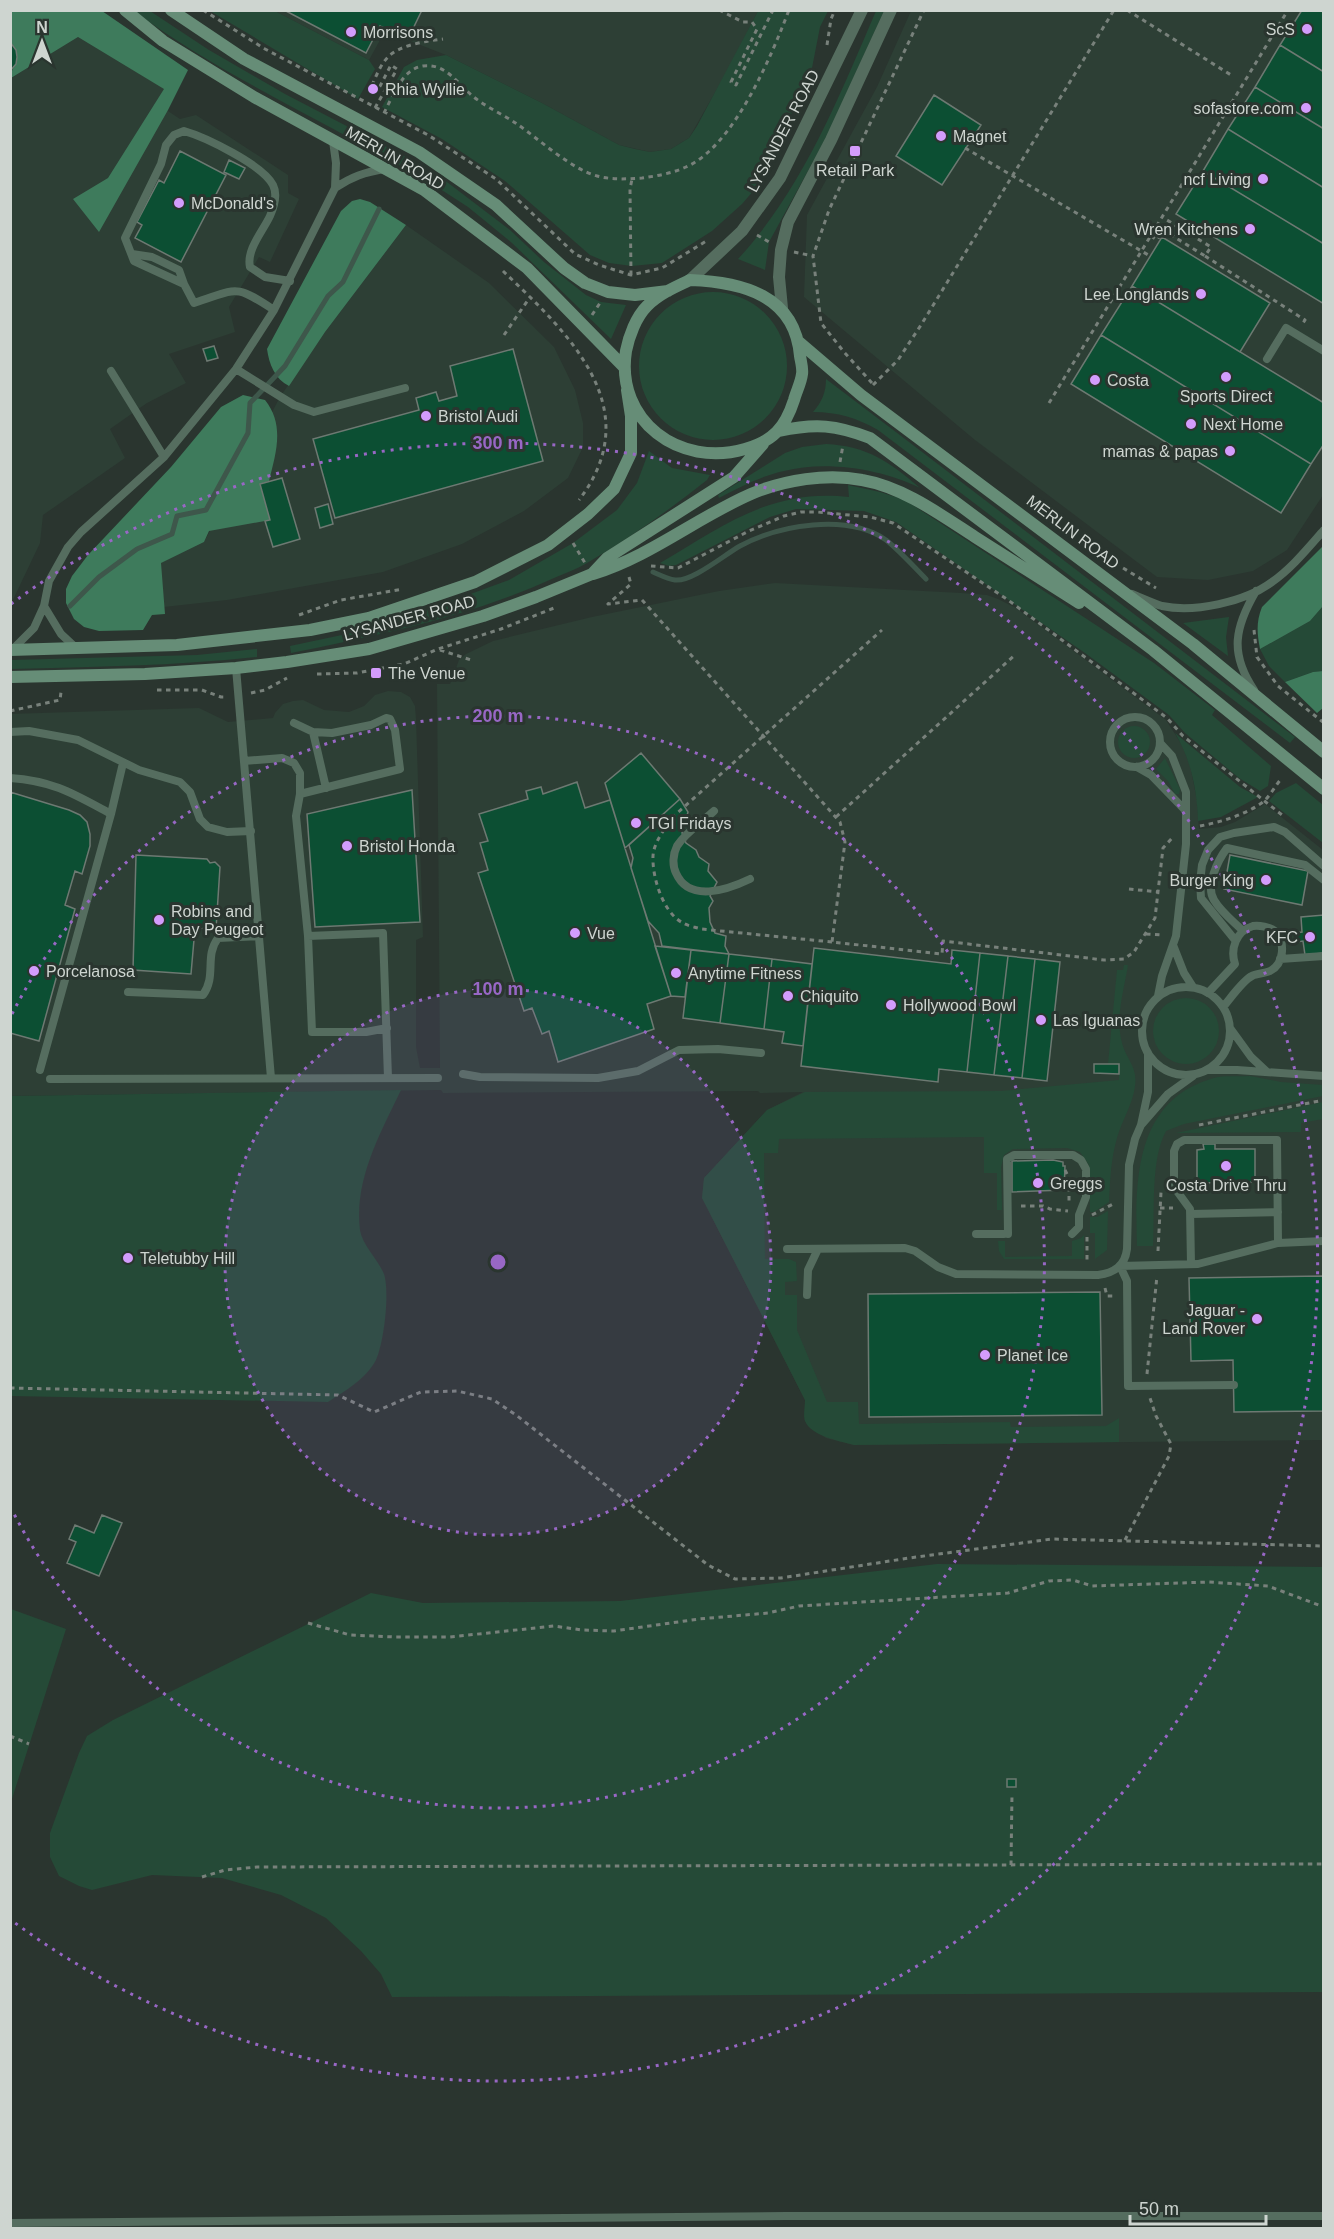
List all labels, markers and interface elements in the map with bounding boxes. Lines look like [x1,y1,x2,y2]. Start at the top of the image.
north arrow [12,12,72,72]
text: N [36,19,48,36]
place label: ScS [1266,21,1295,38]
marker: ScS [1300,22,1314,36]
place label: Morrisons [363,24,433,41]
marker: Morrisons [344,25,358,39]
street label: LYSANDER ROAD [744,67,822,195]
place label: Rhia Wyllie [385,81,465,98]
marker: Rhia Wyllie [366,82,380,96]
place label: sofastore.com [1194,100,1294,117]
marker: sofastore.com [1299,101,1313,115]
street label: MERLIN ROAD [343,123,447,193]
place label: Magnet [953,128,1007,145]
marker: Magnet [934,129,948,143]
marker: Retail Park [848,144,862,158]
place label: Retail Park [816,162,895,179]
place label: ncf Living [1183,171,1251,188]
marker: ncf Living [1256,172,1270,186]
place label: McDonald's [191,195,274,212]
marker: McDonald's [172,196,186,210]
place label: Wren Kitchens [1134,221,1238,238]
marker: Wren Kitchens [1243,222,1257,236]
place label: Lee Longlands [1084,286,1189,303]
marker: Lee Longlands [1194,287,1208,301]
marker: Sports Direct [1219,370,1233,384]
place label: Costa [1107,372,1149,389]
marker: Costa [1088,373,1102,387]
place label: Sports Direct [1180,388,1273,405]
place label: Bristol Audi [438,408,518,425]
marker: Bristol Audi [419,409,433,423]
place label: Next Home [1203,416,1283,433]
marker: Next Home [1184,417,1198,431]
text: 300 m [472,433,524,453]
place label: mamas & papas [1102,443,1218,460]
marker: mamas & papas [1223,444,1237,458]
street label: MERLIN ROAD [1024,492,1122,572]
street label: LYSANDER ROAD [341,592,477,644]
place label: The Venue [388,665,466,682]
marker: The Venue [369,666,383,680]
text: 200 m [472,706,524,726]
place label: TGI Fridays [648,815,732,832]
marker: TGI Fridays [629,816,643,830]
place label: Bristol Honda [359,838,455,855]
marker: Bristol Honda [340,839,354,853]
place label: Burger King [1170,872,1254,889]
marker: Burger King [1259,873,1273,887]
place label: Robins and Day Peugeot [171,903,264,938]
marker: Robins and Day Peugeot [152,913,166,927]
place label: Vue [587,925,615,942]
marker: Vue [568,926,582,940]
place label: KFC [1266,929,1298,946]
marker: KFC [1303,930,1317,944]
place label: Porcelanosa [46,963,135,980]
marker: Porcelanosa [27,964,41,978]
place label: Anytime Fitness [688,965,802,982]
marker: Anytime Fitness [669,966,683,980]
text: 100 m [472,979,524,999]
place label: Chiquito [800,988,859,1005]
marker: Chiquito [781,989,795,1003]
place label: Hollywood Bowl [903,997,1016,1014]
marker: Hollywood Bowl [884,998,898,1012]
place label: Las Iguanas [1053,1012,1140,1029]
marker: Las Iguanas [1034,1013,1048,1027]
marker: Costa Drive Thru [1219,1159,1233,1173]
place label: Greggs [1050,1175,1102,1192]
marker: Greggs [1031,1176,1045,1190]
place label: Costa Drive Thru [1166,1177,1286,1194]
place label: Teletubby Hill [140,1250,235,1267]
marker: Teletubby Hill [121,1251,135,1265]
centre of rings [488,1252,508,1272]
place label: Jaguar - Land Rover [1162,1302,1246,1337]
marker: Jaguar - Land Rover [1250,1312,1264,1326]
place label: Planet Ice [997,1347,1068,1364]
marker: Planet Ice [978,1348,992,1362]
scale bar [1130,2188,1266,2226]
text: 50 m [1139,2199,1179,2219]

